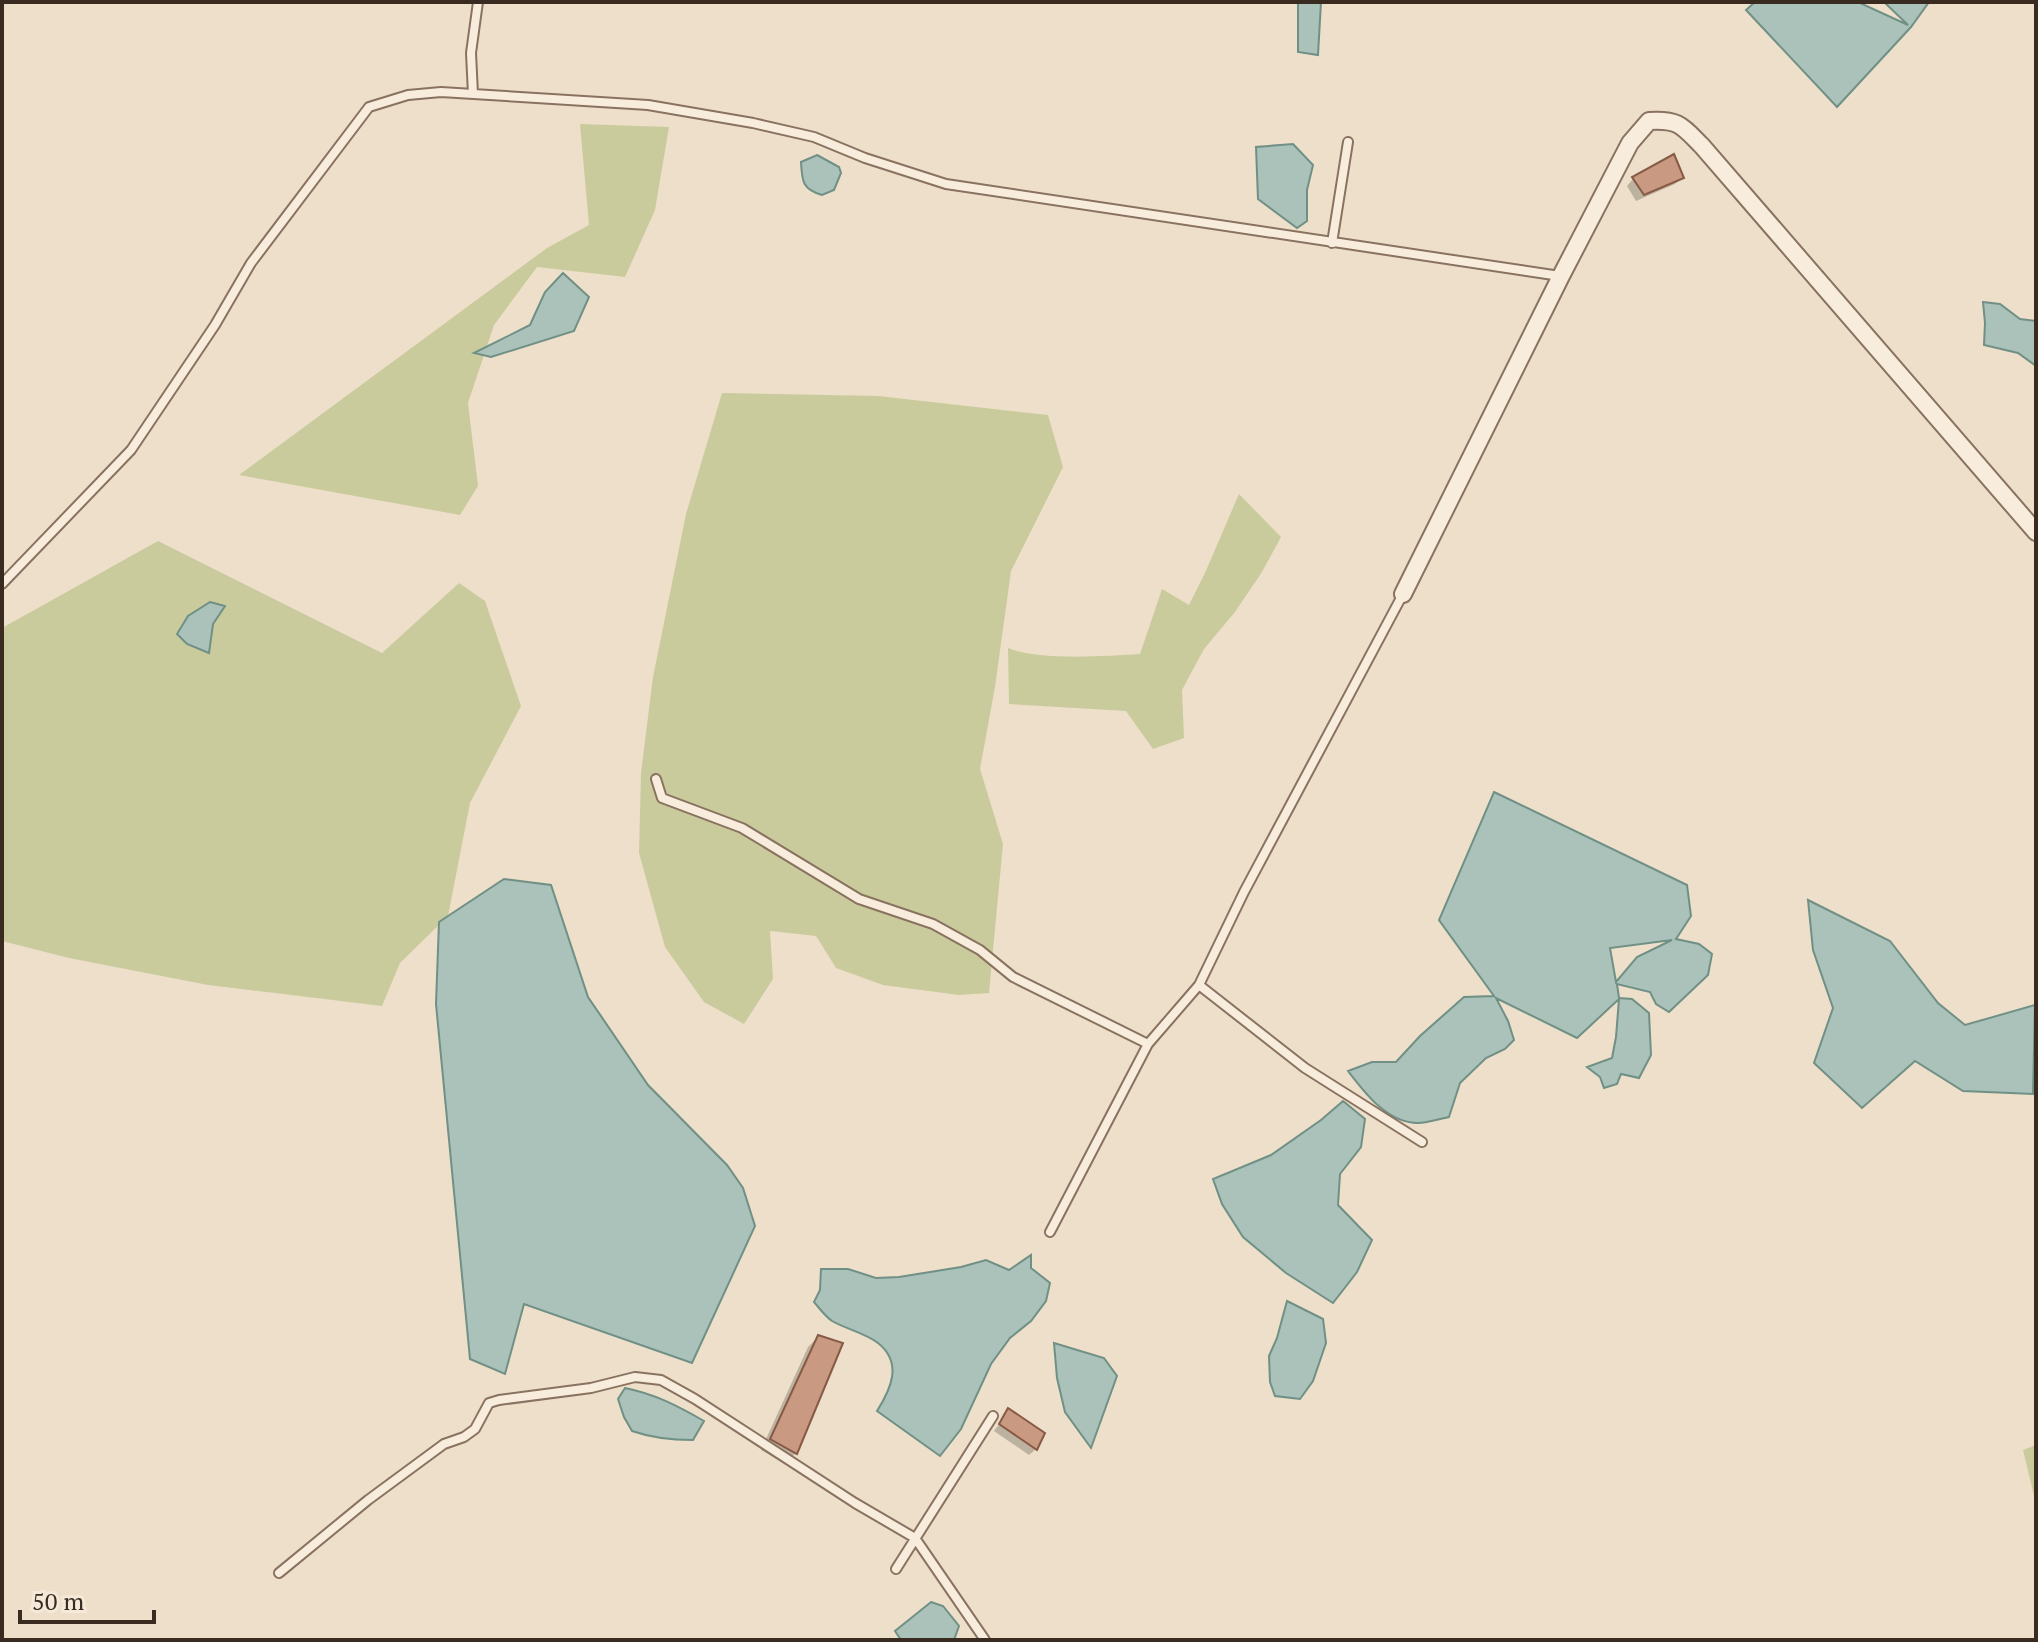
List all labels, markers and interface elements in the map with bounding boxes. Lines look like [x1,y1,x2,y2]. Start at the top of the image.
scale bar [20,1574,154,1624]
text: 50 m [32,1585,84,1617]

